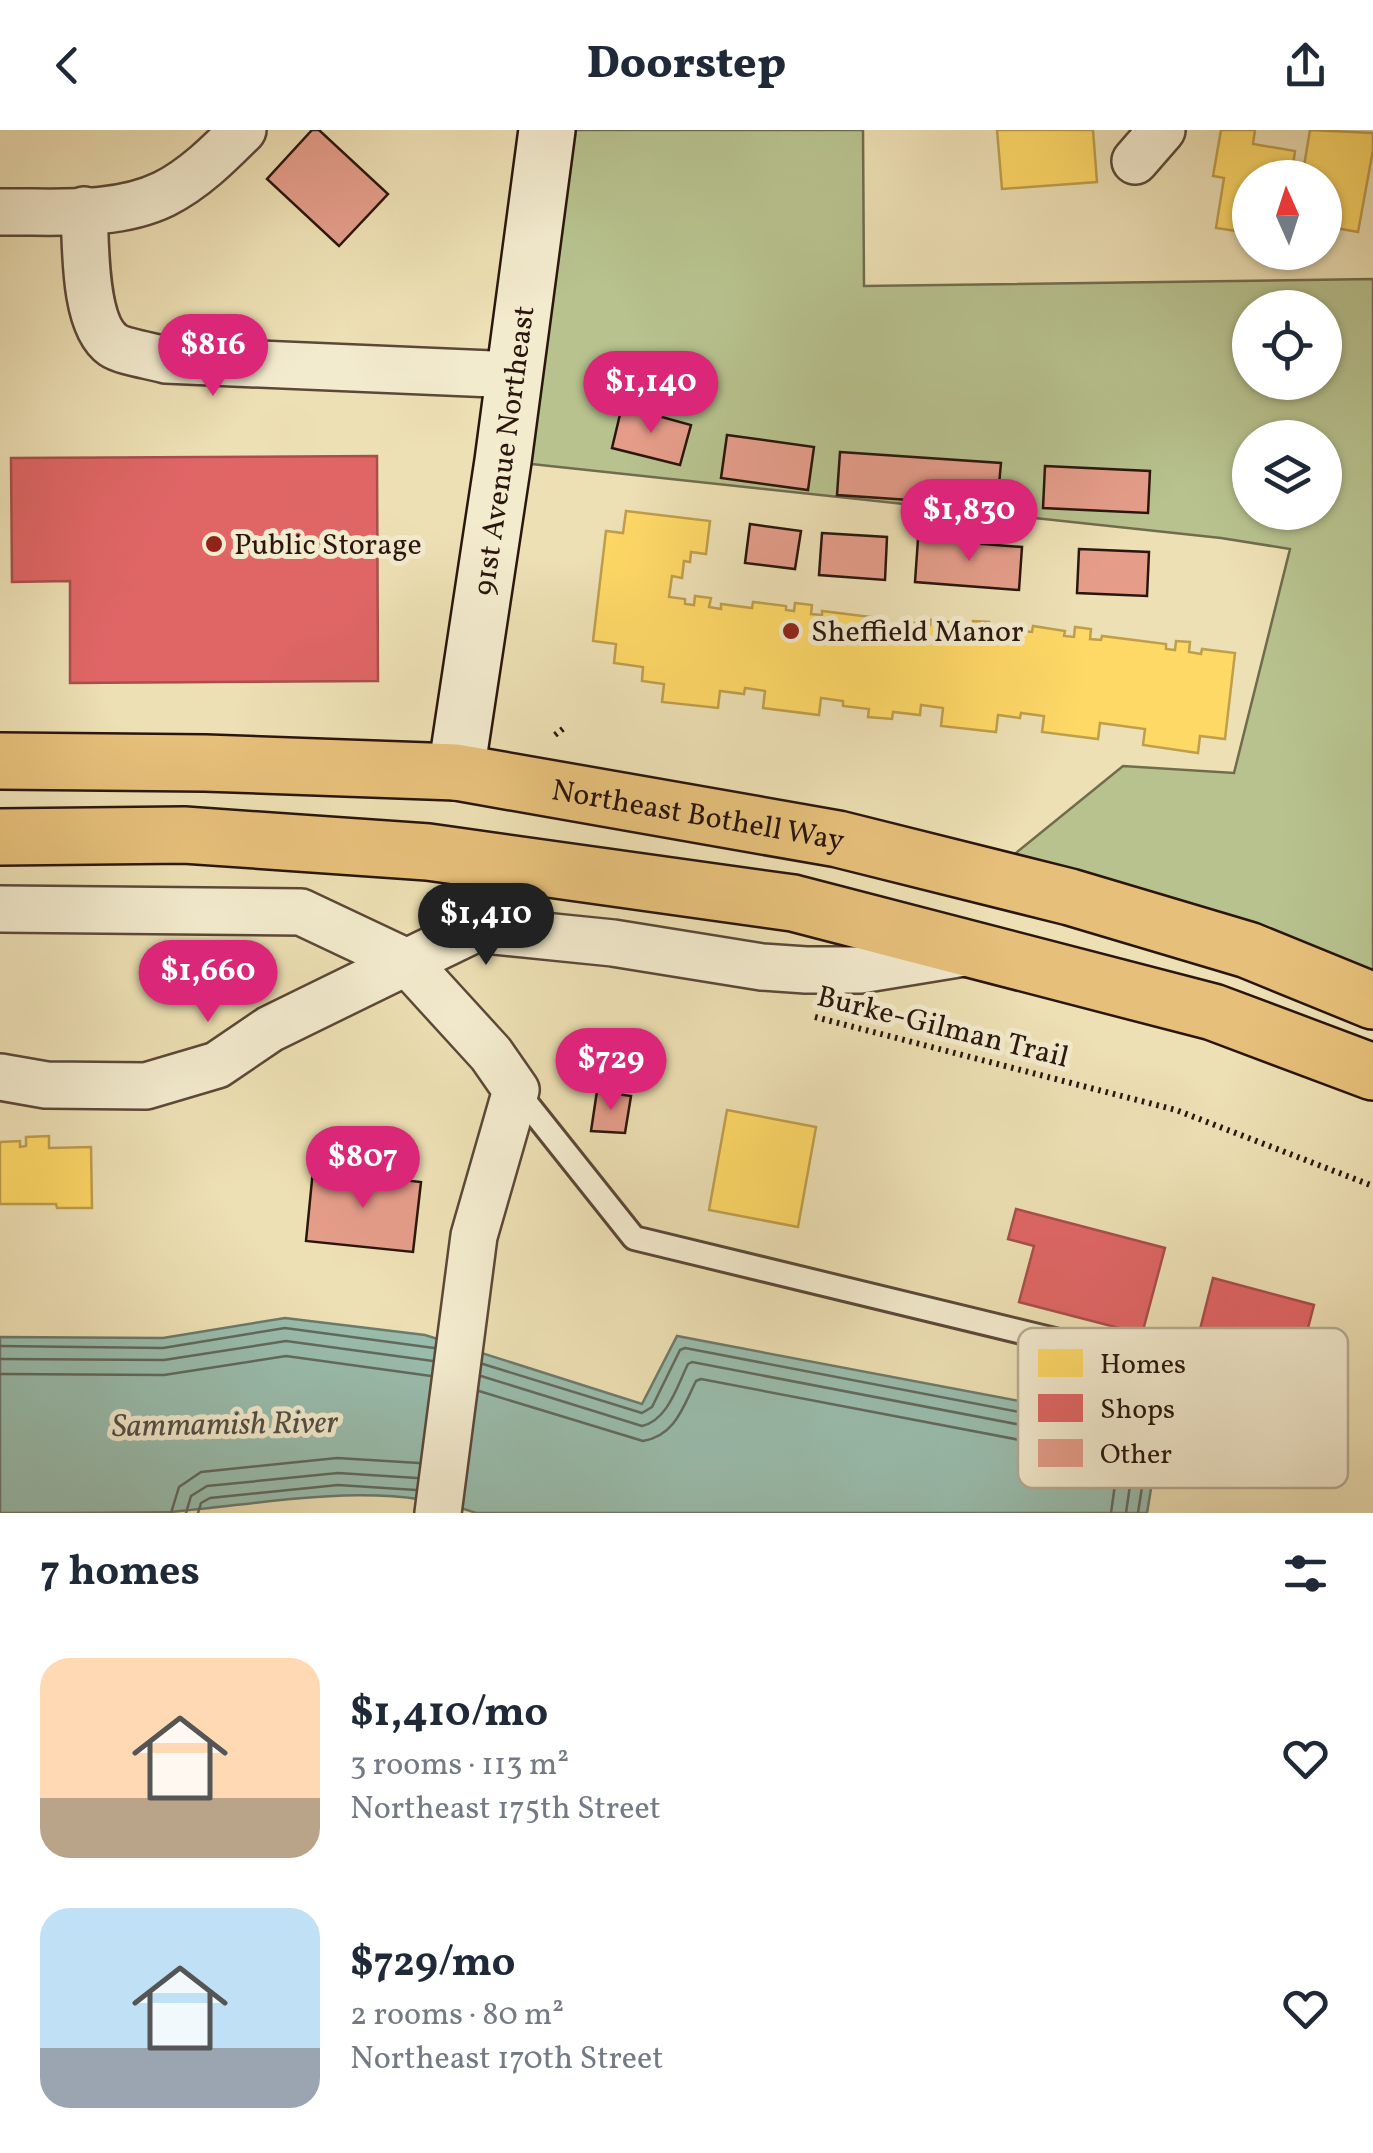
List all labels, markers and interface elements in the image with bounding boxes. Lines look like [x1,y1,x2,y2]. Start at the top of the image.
text: Doorstep [587,34,786,97]
icon: back [40,38,95,93]
icon: share [1278,38,1333,93]
north arrow [1232,160,1342,270]
map controls [1232,160,1342,530]
button: locate [1232,290,1342,400]
street label: 91st Avenue Northeast [464,303,546,599]
pin: $816 [154,314,272,399]
text: $816 [180,324,246,368]
pin: $1,140 [570,351,732,436]
text: $1,140 [605,361,697,405]
button: layers [1232,420,1342,530]
pin: $1,830 [888,479,1050,564]
text: $1,830 [923,489,1015,533]
place label: Public Storage [234,525,422,567]
marker: Public Storage [203,533,225,555]
place label: Sheffield Manor [811,612,1024,654]
marker: Sheffield Manor [780,620,802,642]
street label: Northeast Bothell Way [548,770,847,863]
pin: $1,410 [405,883,567,968]
text: $1,410 [440,893,532,937]
pin: $1,660 [127,940,289,1025]
text: $1,660 [161,950,255,994]
street label: Burke-Gilman Trail [812,976,1073,1079]
pin: $729 [552,1028,670,1113]
text: $729 [578,1038,645,1082]
pin: $807 [304,1126,422,1211]
text: $807 [328,1136,398,1180]
legend [1018,1328,1348,1488]
text: Homes [1100,1346,1186,1385]
text: Shops [1100,1391,1175,1430]
water label: Sammamish River [111,1402,340,1450]
text: Other [1100,1436,1172,1475]
text: 7 homes [40,1544,200,1603]
icon: filters [1278,1546,1333,1601]
text: $1,410/mo [350,1685,548,1744]
icon: home [120,1698,240,1818]
icon: heart [1278,1731,1333,1786]
text: 3 rooms · 113 m² [350,1744,569,1788]
text: Northeast 175th Street [350,1788,661,1832]
text: $729/mo [350,1935,516,1994]
icon: home [120,1948,240,2068]
icon: heart [1278,1981,1333,2036]
text: 2 rooms · 80 m² [350,1994,564,2038]
text: Northeast 170th Street [350,2038,663,2082]

